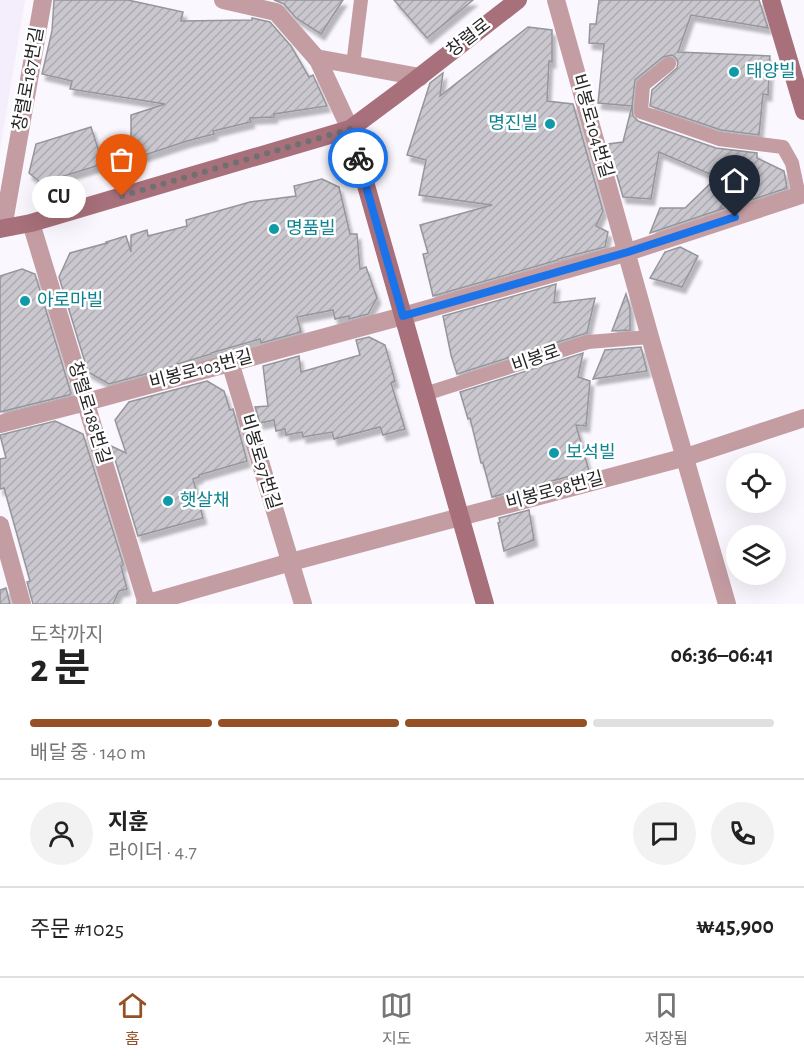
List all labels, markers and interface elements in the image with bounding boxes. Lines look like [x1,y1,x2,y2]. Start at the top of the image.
street label: 창렬로 [443,15,494,60]
street label: 창렬로187번길 [10,26,47,132]
place label: 태양빌 [746,62,796,81]
marker: 태양빌 [727,65,741,79]
street label: 비봉로104번길 [569,71,617,180]
place label: 명진빌 [488,114,538,133]
marker: 명진빌 [543,117,557,131]
courier [328,128,388,188]
pin [96,134,147,196]
icon: bike [342,142,375,175]
icon: bag [105,143,138,176]
pin [709,155,760,217]
icon: home [718,164,751,197]
callout: CU [32,175,86,217]
text: CU [47,187,71,207]
place label: 명품빌 [286,219,336,238]
marker: 명품빌 [267,222,281,236]
place label: 아로마빌 [37,291,103,310]
marker: 아로마빌 [18,294,32,308]
street label: 비봉로 [509,341,562,376]
street label: 비봉로103번길 [147,346,254,392]
street label: 창렬로188번길 [65,359,114,466]
street label: 비봉로97번길 [237,412,285,512]
place label: 보석빌 [566,443,616,462]
marker: 보석빌 [547,446,561,460]
map controls [726,453,786,585]
button: locate [726,453,786,513]
street label: 비봉로98번길 [504,467,606,513]
place label: 햇살채 [180,491,230,510]
marker: 햇살채 [161,494,175,508]
button: layers [726,525,786,585]
text: 도착까지 [30,625,104,645]
text: 06:36–06:41 [671,644,774,666]
text: 2 분 [30,650,90,689]
text: 배달 중 · 140 m [30,743,146,763]
button: person [30,802,93,865]
button: chat [633,802,696,865]
button: phone [711,802,774,865]
text: 지훈 [108,811,148,833]
text: 라이더 · 4.7 [108,842,197,862]
text: ₩45,900 [696,915,774,937]
text: 주문 #1025 [30,918,124,940]
tab: 홈 [116,989,149,1049]
tab: 지도 [380,989,413,1049]
tab: 저장됨 [644,989,688,1049]

